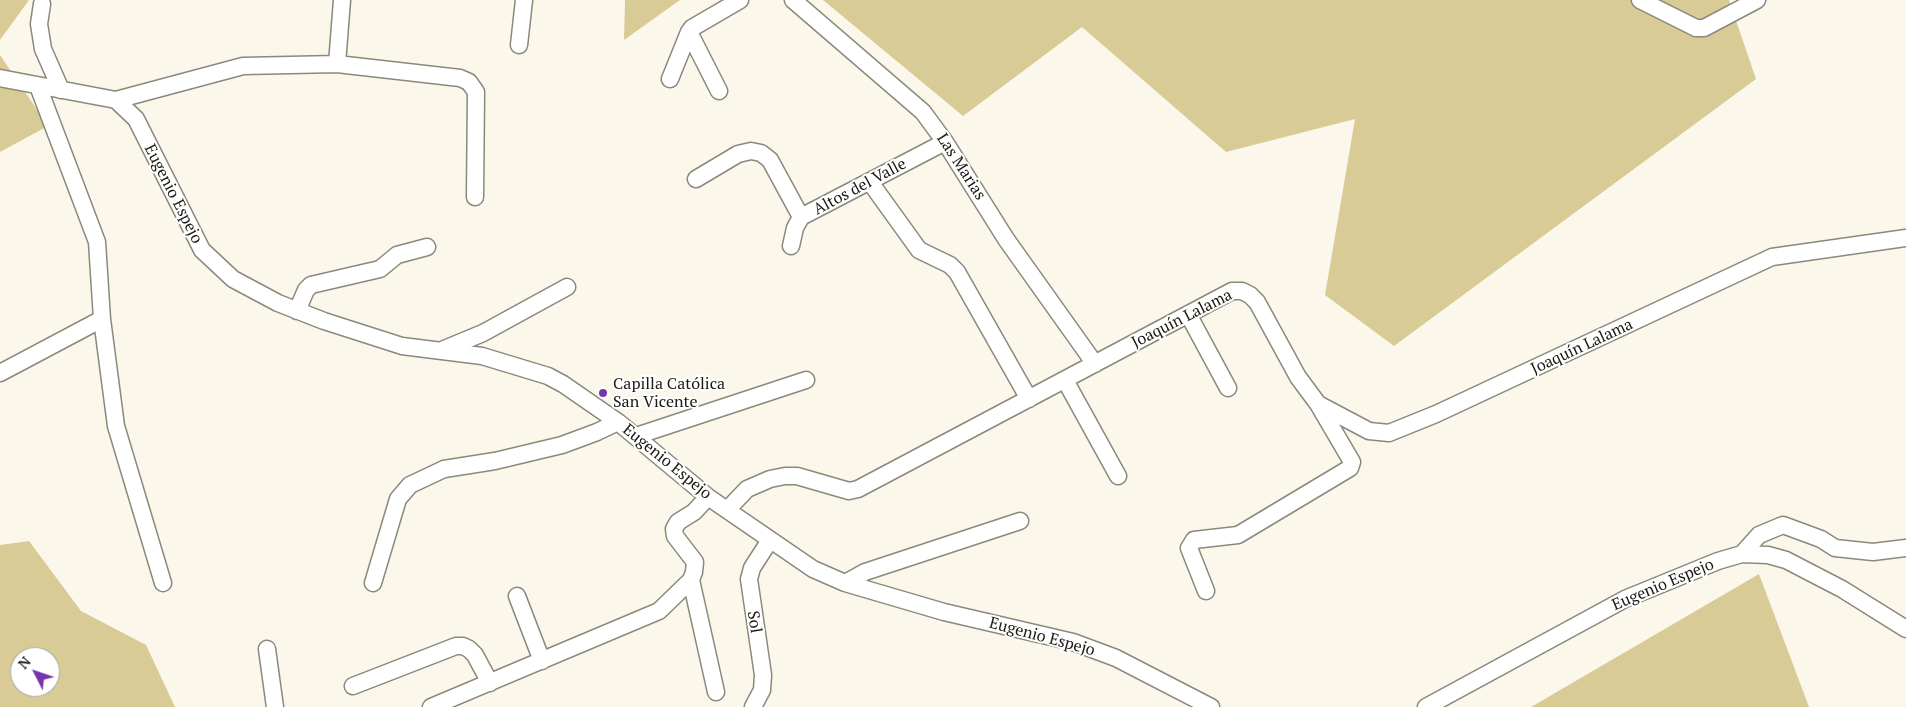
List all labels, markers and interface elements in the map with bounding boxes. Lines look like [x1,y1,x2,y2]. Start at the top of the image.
street label: Las Marias [932,130,990,204]
street label: Eugenio Espejo [140,141,206,247]
street label: Altos del Valle [810,154,910,220]
street label: Joaquín Lalama [1129,285,1235,353]
street label: Joaquín Lalama [1528,315,1636,379]
place label: Capilla Católica San Vicente [613,374,725,412]
marker: Capilla Católica San Vicente [597,387,609,399]
street label: Eugenio Espejo [619,420,715,504]
street label: Eugenio Espejo [1609,555,1717,615]
street label: Sol [743,610,765,634]
street label: Eugenio Espejo [987,614,1097,660]
north arrow [10,647,60,697]
text: N [13,652,35,673]

